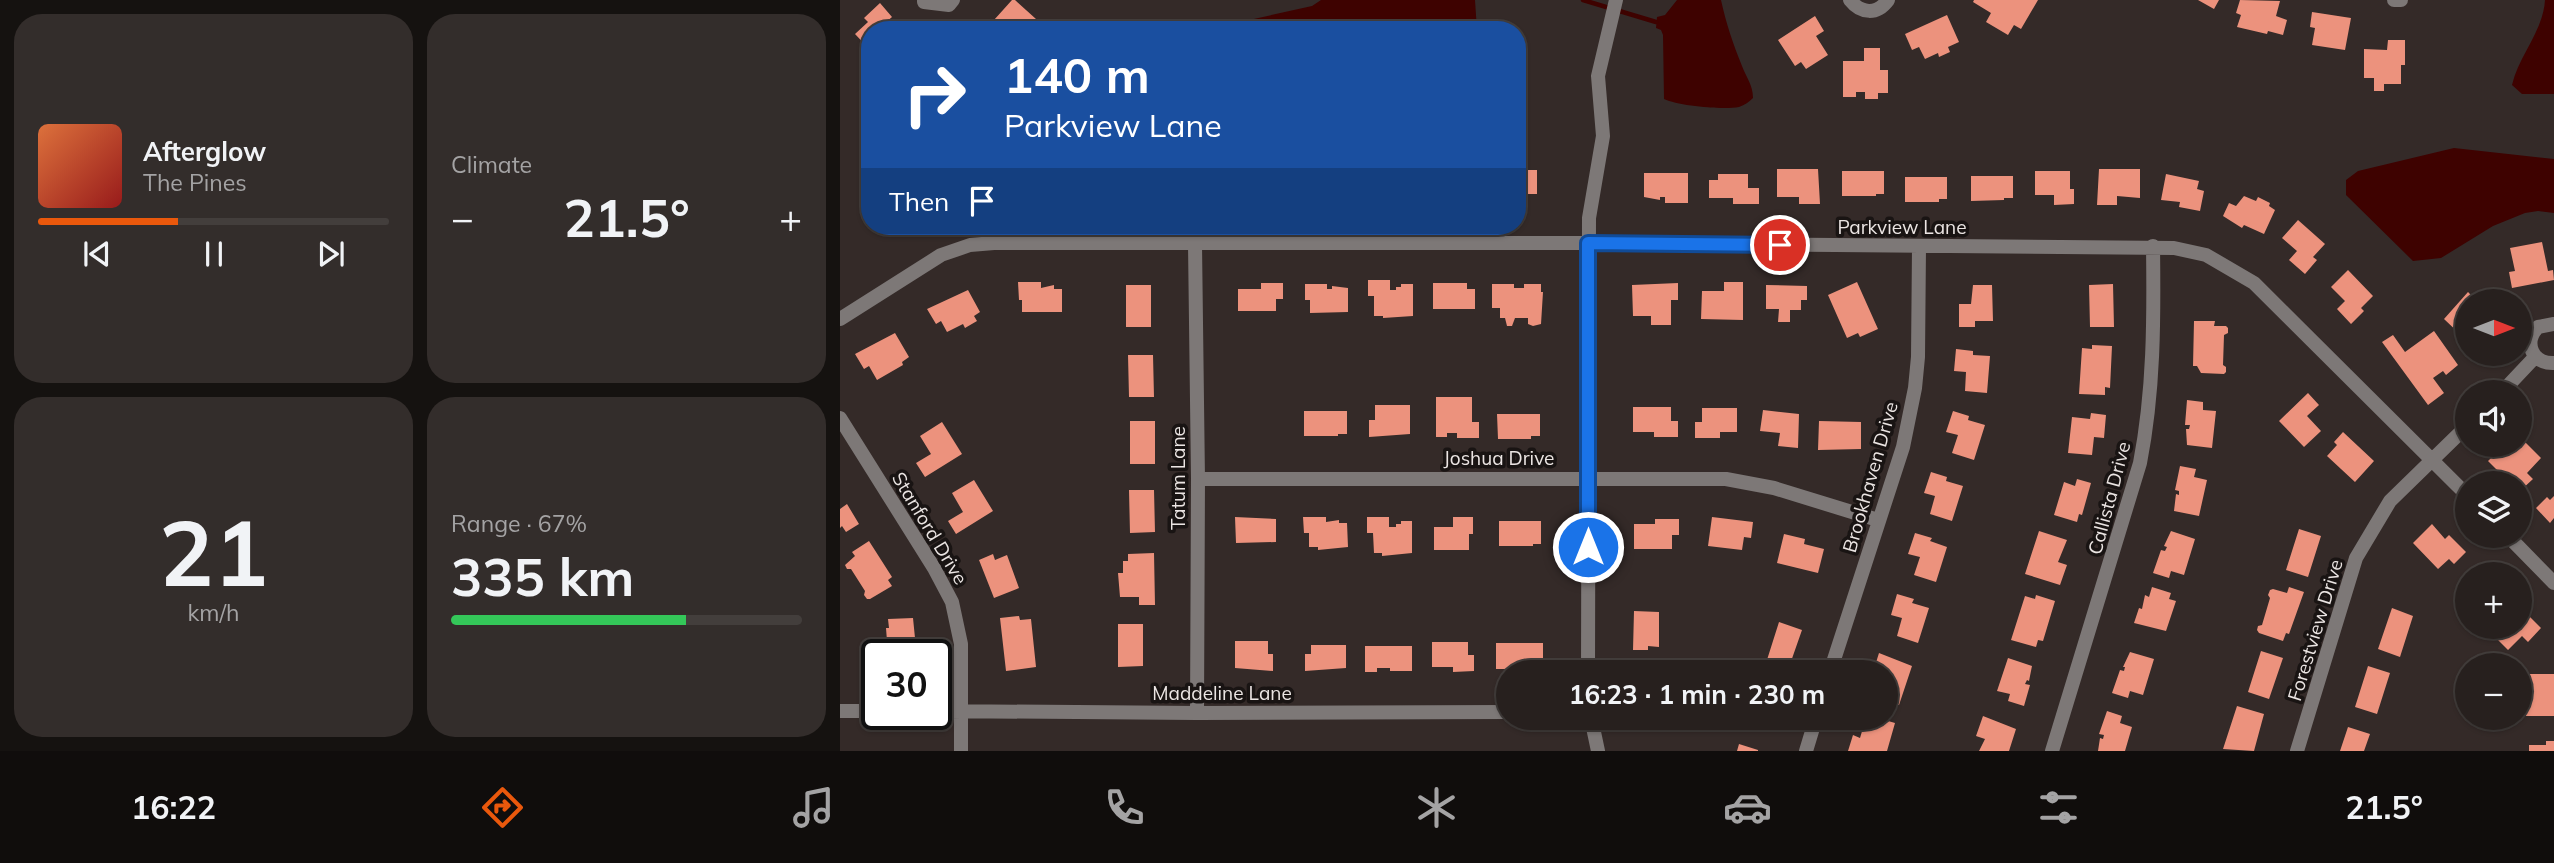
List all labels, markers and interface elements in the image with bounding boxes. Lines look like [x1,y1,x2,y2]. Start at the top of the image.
text: 140 m [1004,44,1150,105]
icon: right [889,49,980,140]
text: Parkview Lane [1004,105,1222,145]
text: Afterglow [143,135,266,168]
text: Climate [451,150,532,179]
text: The Pines [143,168,247,197]
icon: arrive [963,182,1001,220]
text: 21.5° [563,185,690,250]
text: Then [889,185,949,218]
text: − [451,194,474,242]
text: + [779,194,802,242]
pin [1750,215,1810,275]
street label: Parkview Lane [1837,215,1967,239]
icon: arrive [1761,226,1799,264]
icon: previous [78,235,116,273]
icon: pause [195,235,233,273]
icon: next [312,235,350,273]
north arrow [2455,289,2532,366]
map controls [2455,289,2532,730]
button: sound [2455,380,2532,457]
street label: Brookhaven Drive [1837,399,1903,555]
street label: Tatum Lane [1166,426,1190,530]
street label: Callista Drive [2082,439,2136,557]
street label: Joshua Drive [1444,446,1554,470]
street label: Stanford Drive [887,467,973,589]
button: layers [2455,471,2532,548]
text: 21 [159,495,268,609]
text: Range · 67% [451,509,587,538]
position arrow [1551,510,1625,584]
text: 335 km [451,544,634,609]
street label: Forestview Drive [2282,556,2348,704]
button: + [2455,562,2532,639]
text: km/h [187,598,240,627]
speed limit sign: 30 [861,639,952,730]
button: − [2455,653,2532,730]
text: 16:23 · 1 min · 230 m [1569,678,1825,711]
street label: Maddeline Lane [1152,681,1292,705]
icon: directions [478,783,527,832]
icon: music [789,783,838,832]
icon: phone [1100,783,1149,832]
icon: climate [1412,783,1461,832]
icon: car [1723,783,1772,832]
icon: filters [2034,783,2083,832]
text: 16:22 [131,787,216,827]
text: 21.5° [2345,787,2423,827]

